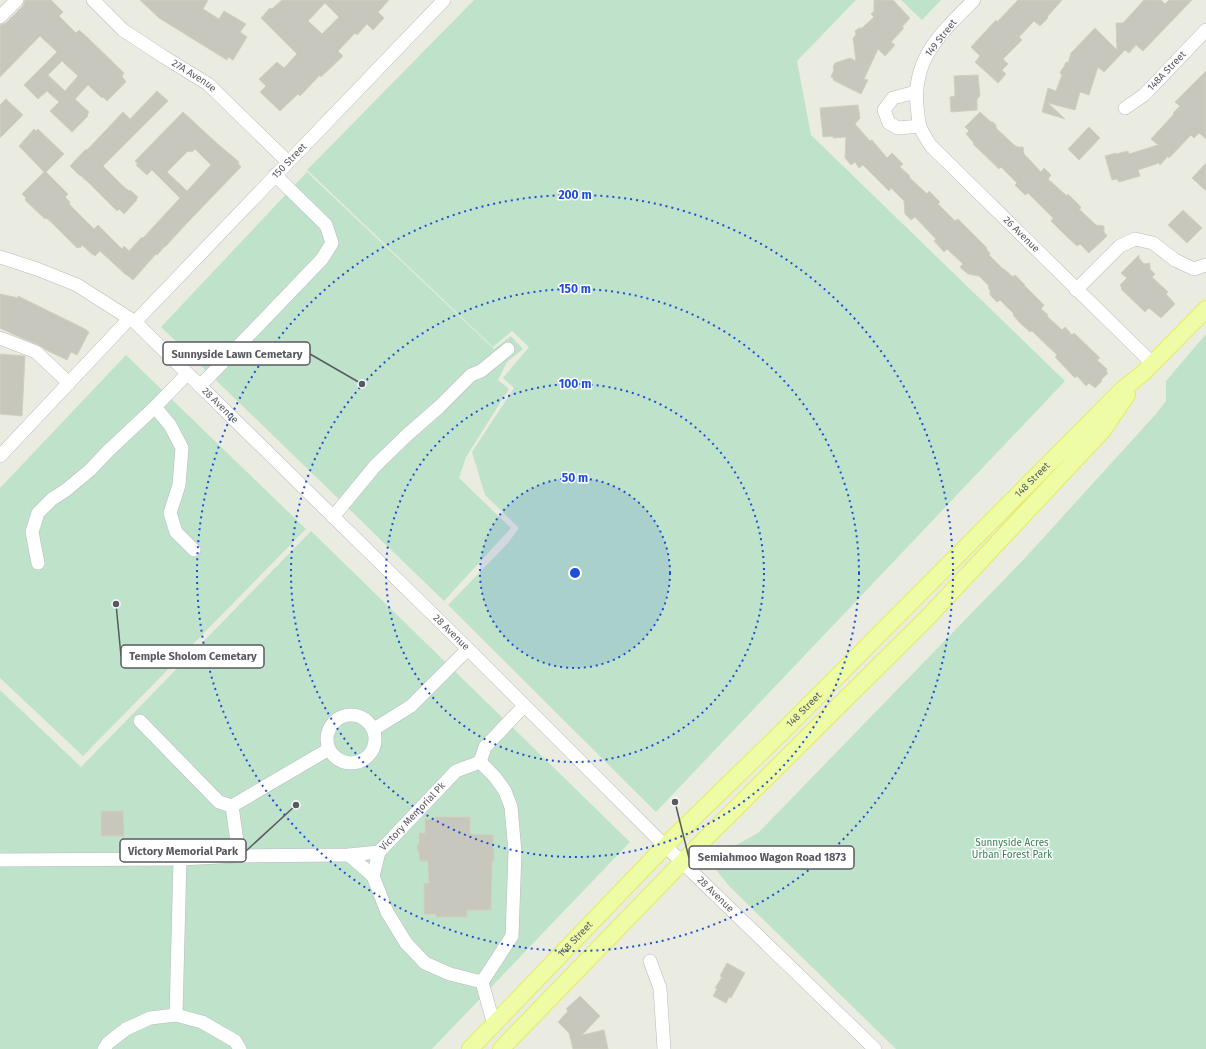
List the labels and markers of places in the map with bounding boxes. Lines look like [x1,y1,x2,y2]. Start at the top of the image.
callout: Sunnyside Lawn Cemetary [163,342,310,365]
centre of rings [568,566,582,580]
callout: Temple Sholom Cemetary [121,645,264,668]
callout: Victory Memorial Park [120,839,246,862]
callout: Semiahmoo Wagon Road 1873 [689,846,854,869]

